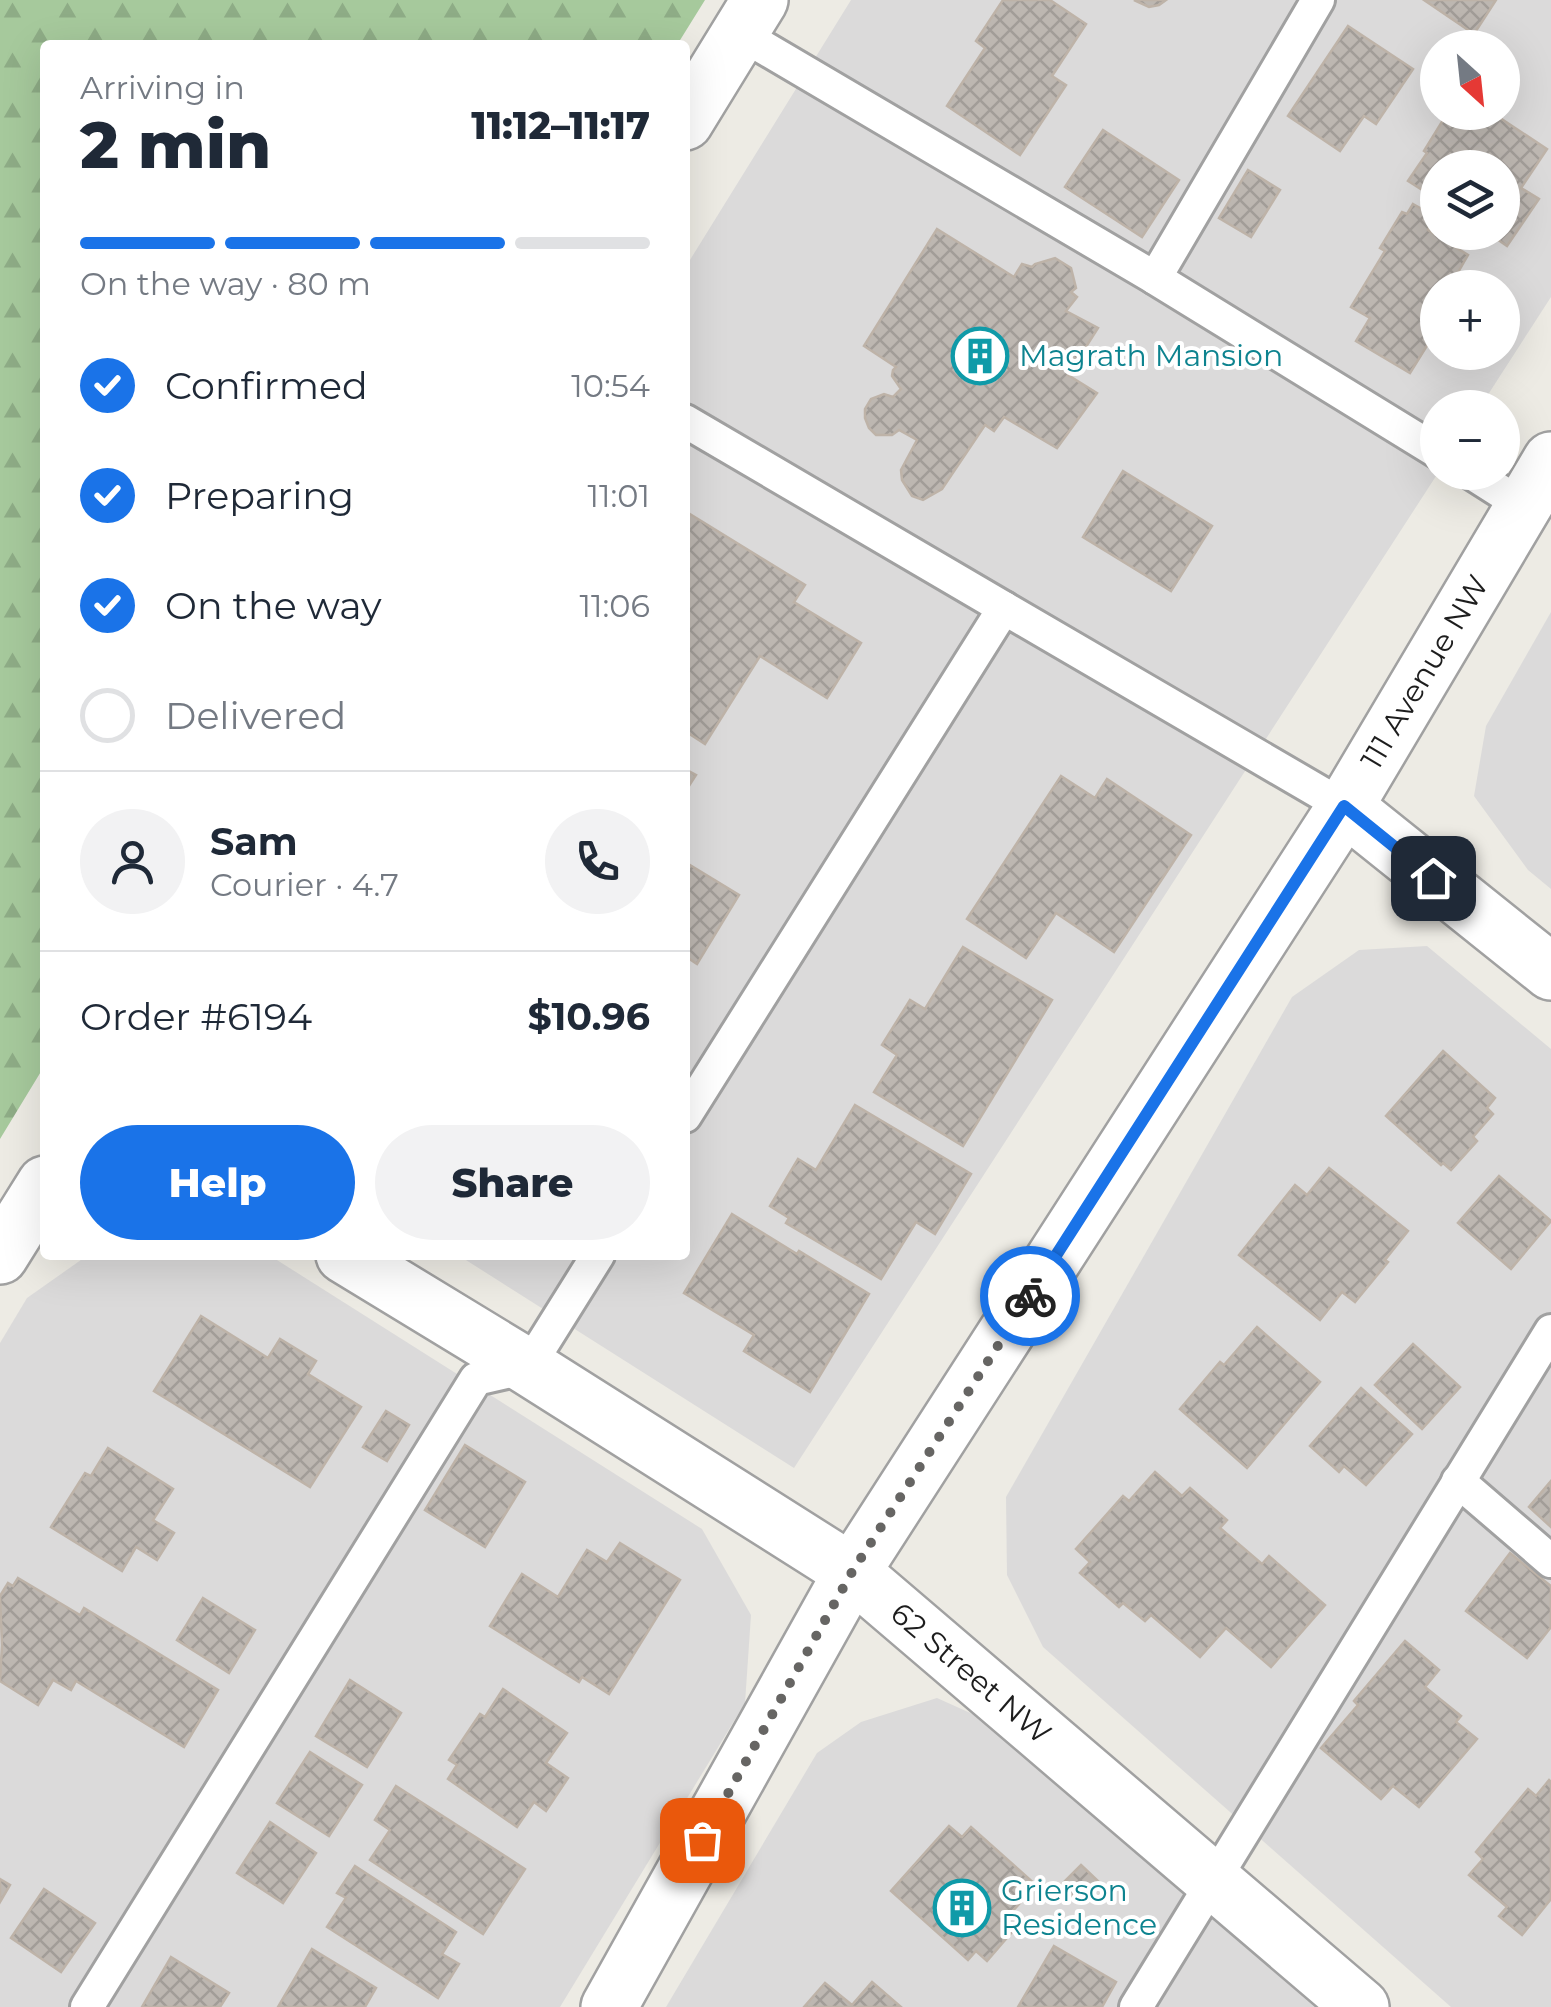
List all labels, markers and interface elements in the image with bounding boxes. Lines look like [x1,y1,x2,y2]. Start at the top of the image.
north arrow [1420,30,1520,130]
map controls [1420,30,1520,490]
text: Arriving in [80,68,245,107]
text: 11:12–11:17 [471,102,650,149]
text: 2 min [80,105,271,184]
button: layers [1420,150,1520,250]
text: On the way · 80 m [80,264,371,303]
button: + [1420,270,1520,370]
building icon: Magrath Mansion [950,326,1010,386]
place label: Magrath Mansion [1019,337,1283,374]
icon: check [80,358,135,413]
text: Confirmed [165,362,368,409]
text: 10:54 [571,366,650,405]
button: − [1420,390,1520,490]
icon: check [80,468,135,523]
text: Preparing [165,472,354,519]
text: 11:01 [587,476,650,515]
street label: 111 Avenue NW [1353,569,1496,776]
icon: check [80,578,135,633]
text: On the way [165,582,382,629]
text: 11:06 [579,586,650,625]
text: Delivered [165,692,346,739]
button: person [80,809,185,914]
button: phone [545,809,650,914]
text: Sam [210,818,298,865]
pin [1391,836,1476,921]
icon: home [1406,851,1461,906]
text: Courier · 4.7 [210,865,399,904]
text: Order #6194 [80,993,312,1040]
text: $10.96 [528,993,650,1040]
button: Help [80,1125,355,1240]
button: Share [375,1125,650,1240]
courier [980,1246,1080,1346]
icon: bike [1003,1269,1058,1324]
street label: 62 Street NW [883,1594,1059,1752]
pin [660,1798,745,1883]
icon: bag [675,1813,730,1868]
place label: Grierson Residence [1001,1872,1157,1943]
building icon: Grierson Residence [932,1878,992,1938]

